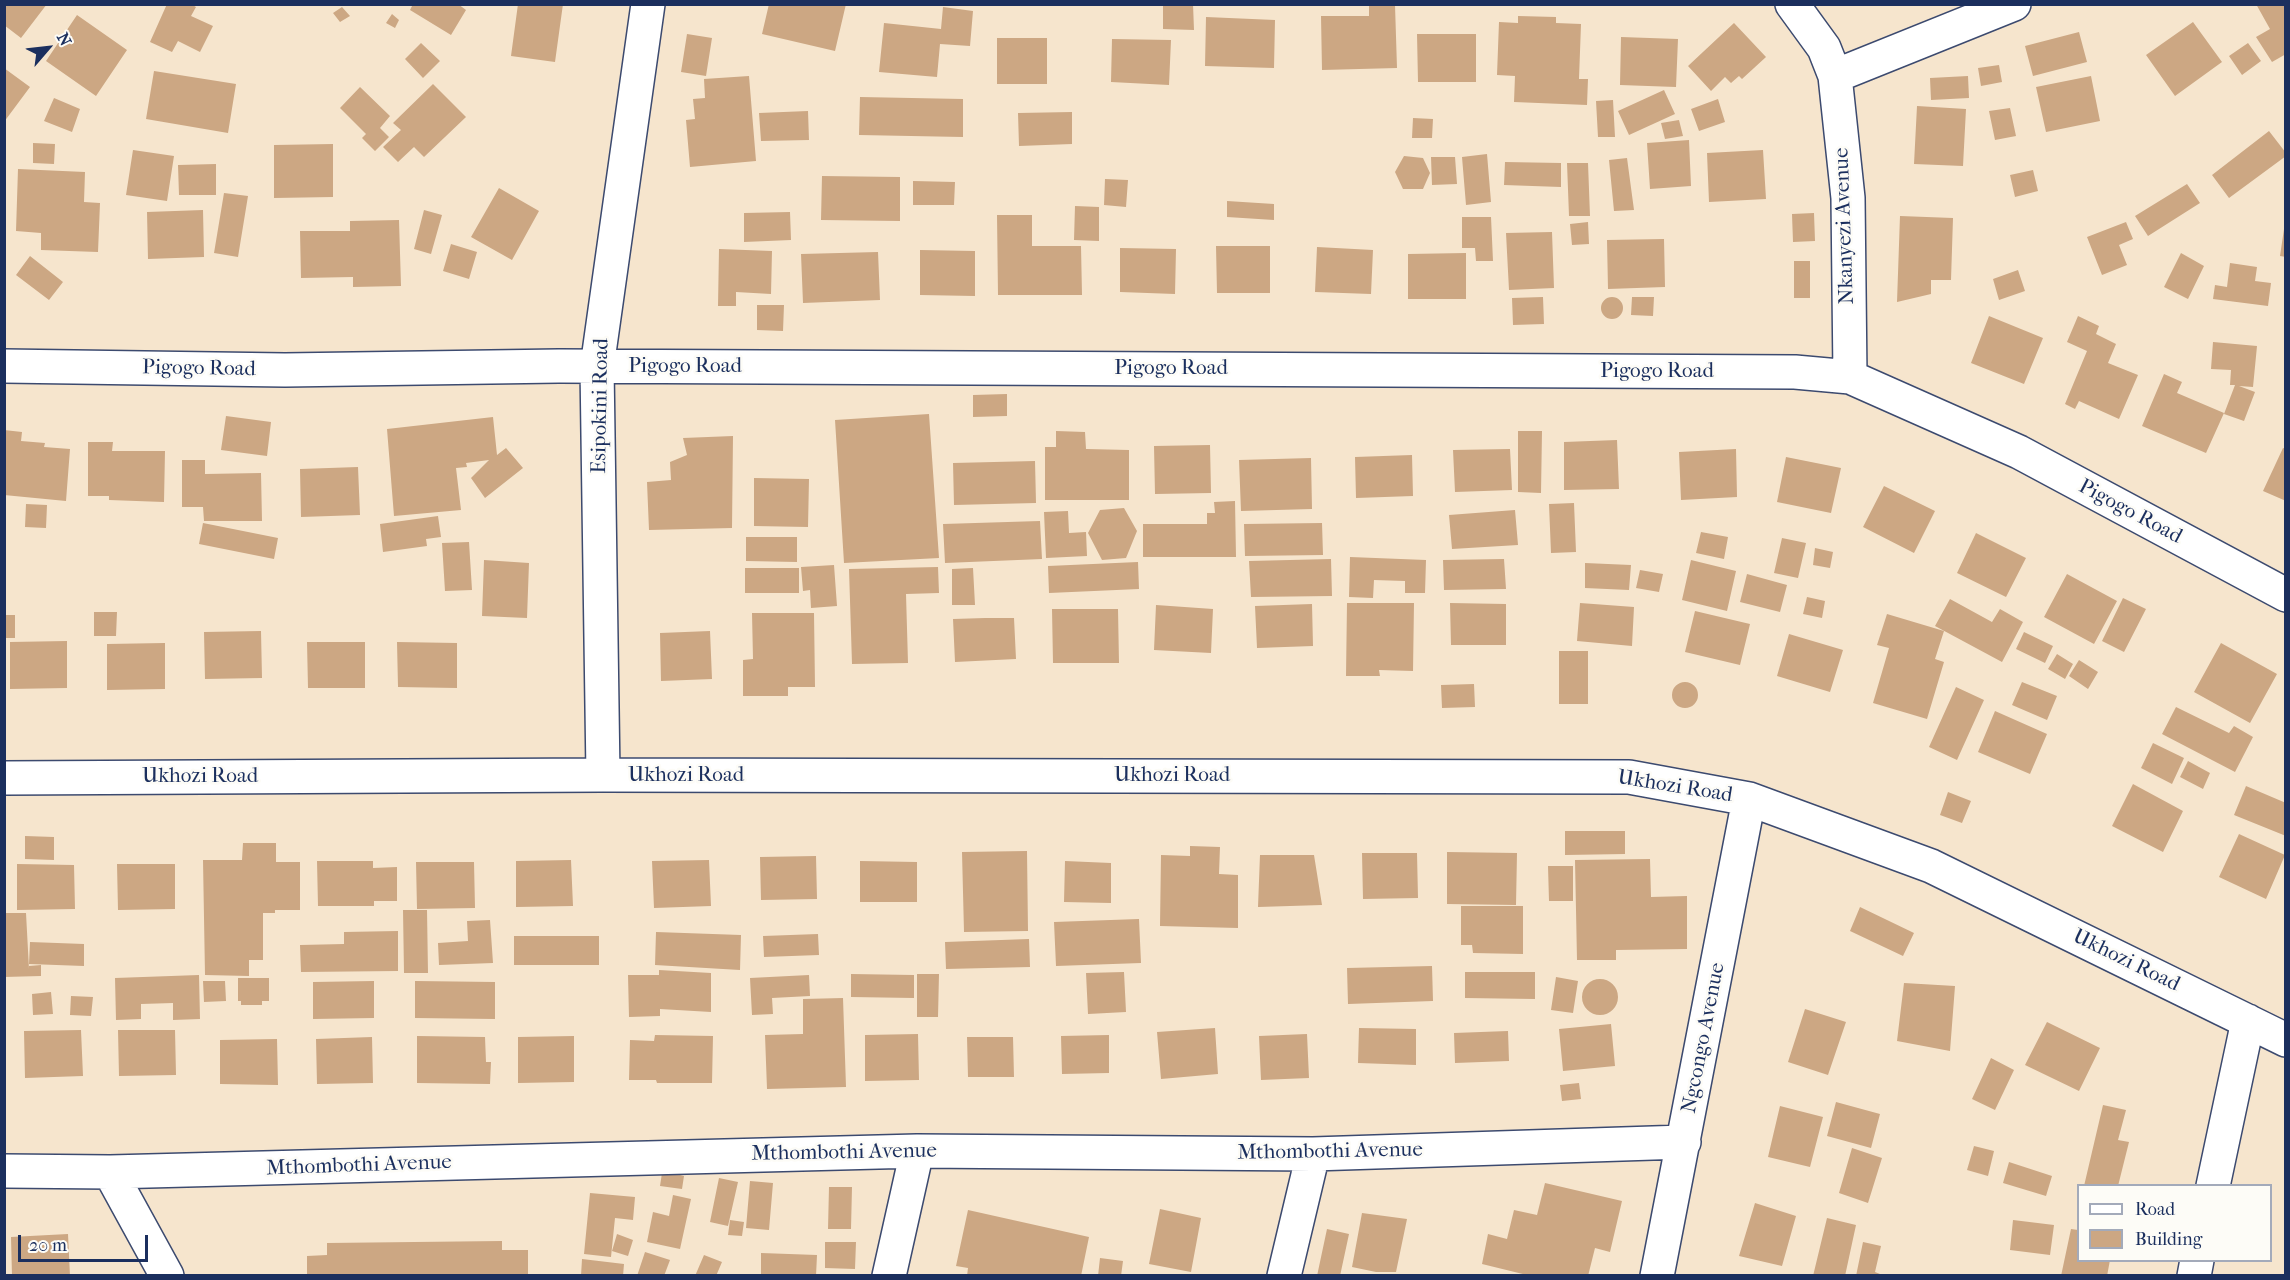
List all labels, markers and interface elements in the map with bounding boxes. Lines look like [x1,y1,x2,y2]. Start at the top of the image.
north arrow [18,18,78,78]
text: N [53,29,76,49]
street label: Nkanyezi Avenue [1830,147,1860,305]
street label: Esipokini Road [587,338,615,474]
street label: Pigogo Road [628,354,742,380]
street label: Pigogo Road [142,355,256,383]
street label: Pigogo Road [1114,356,1228,382]
street label: Pigogo Road [1600,359,1714,385]
street label: Pigogo Road [2074,474,2186,550]
street label: Ukhozi Road [628,763,744,789]
street label: Ukhozi Road [1114,763,1230,789]
street label: Ukhozi Road [142,764,258,790]
street label: Ukhozi Road [1616,765,1734,809]
street label: Ukhozi Road [2068,924,2184,998]
street label: Ngcongo Avenue [1677,961,1731,1115]
street label: Mthombothi Avenue [1237,1138,1423,1166]
street label: Mthombothi Avenue [751,1139,937,1167]
street label: Mthombothi Avenue [266,1150,452,1182]
legend [2077,1184,2272,1262]
text: Road [2135,1199,2175,1220]
scale bar [21,1223,152,1261]
text: Building [2135,1229,2202,1250]
text: 20 m [29,1235,67,1256]

